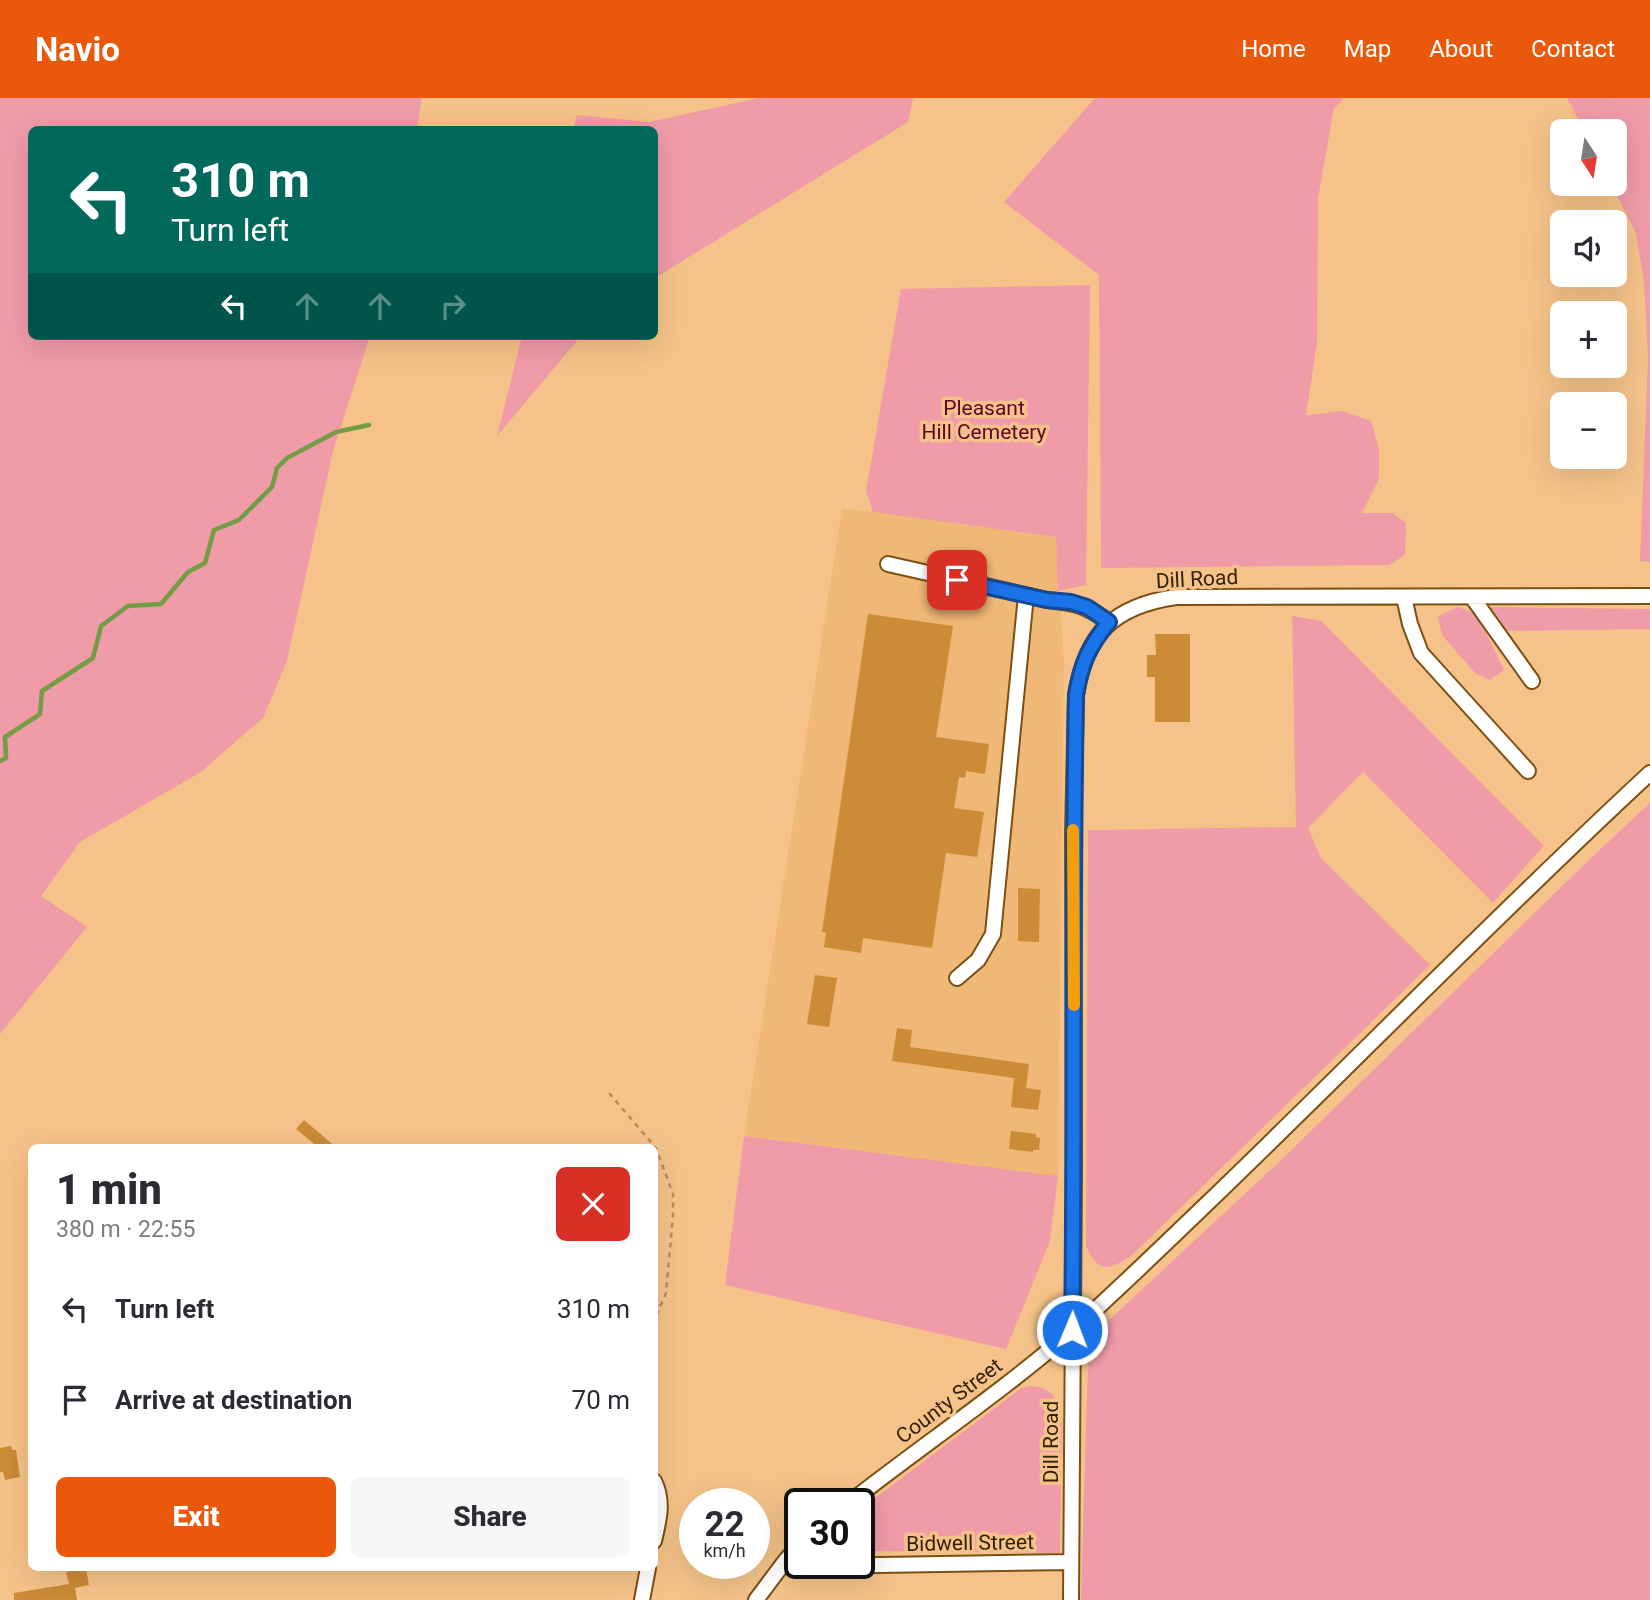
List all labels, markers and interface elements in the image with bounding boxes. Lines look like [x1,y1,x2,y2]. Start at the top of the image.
text: Navio [35,30,120,69]
text: Home [1241,35,1306,63]
text: Map [1344,35,1391,63]
text: About [1429,35,1493,63]
text: Contact [1531,35,1615,63]
north arrow [1550,119,1628,196]
map controls [1550,119,1627,469]
text: 310 m [171,152,310,209]
icon: left [56,154,147,245]
button: sound [1550,210,1627,287]
text: Turn left [171,211,289,249]
icon: left [215,287,253,325]
icon: ahead [288,287,326,325]
icon: ahead [361,287,399,325]
icon: right [434,287,472,325]
button: + [1550,301,1627,378]
button: − [1550,392,1627,469]
park label: Pleasant Hill Cemetery [921,396,1047,444]
pin [927,550,987,610]
icon: arrive [938,561,976,599]
street label: Dill Road [1155,565,1239,593]
text: 1 min [56,1165,162,1214]
button: close [556,1167,630,1241]
text: 380 m · 22:55 [56,1216,195,1243]
icon: left [56,1290,94,1328]
position arrow [1035,1293,1109,1367]
text: Turn left [115,1294,214,1324]
text: 310 m [557,1294,630,1324]
street label: County Street [891,1353,1007,1449]
icon: arrive [56,1381,94,1419]
text: Arrive at destination [115,1385,352,1415]
text: 70 m [572,1385,630,1415]
street label: Dill Road [1039,1401,1063,1483]
button: Exit [56,1477,336,1557]
button: Share [350,1477,630,1557]
speed limit sign: 30 [784,1488,875,1579]
text: 22 [704,1504,745,1545]
street label: Bidwell Street [906,1530,1034,1556]
text: km/h [703,1540,746,1561]

